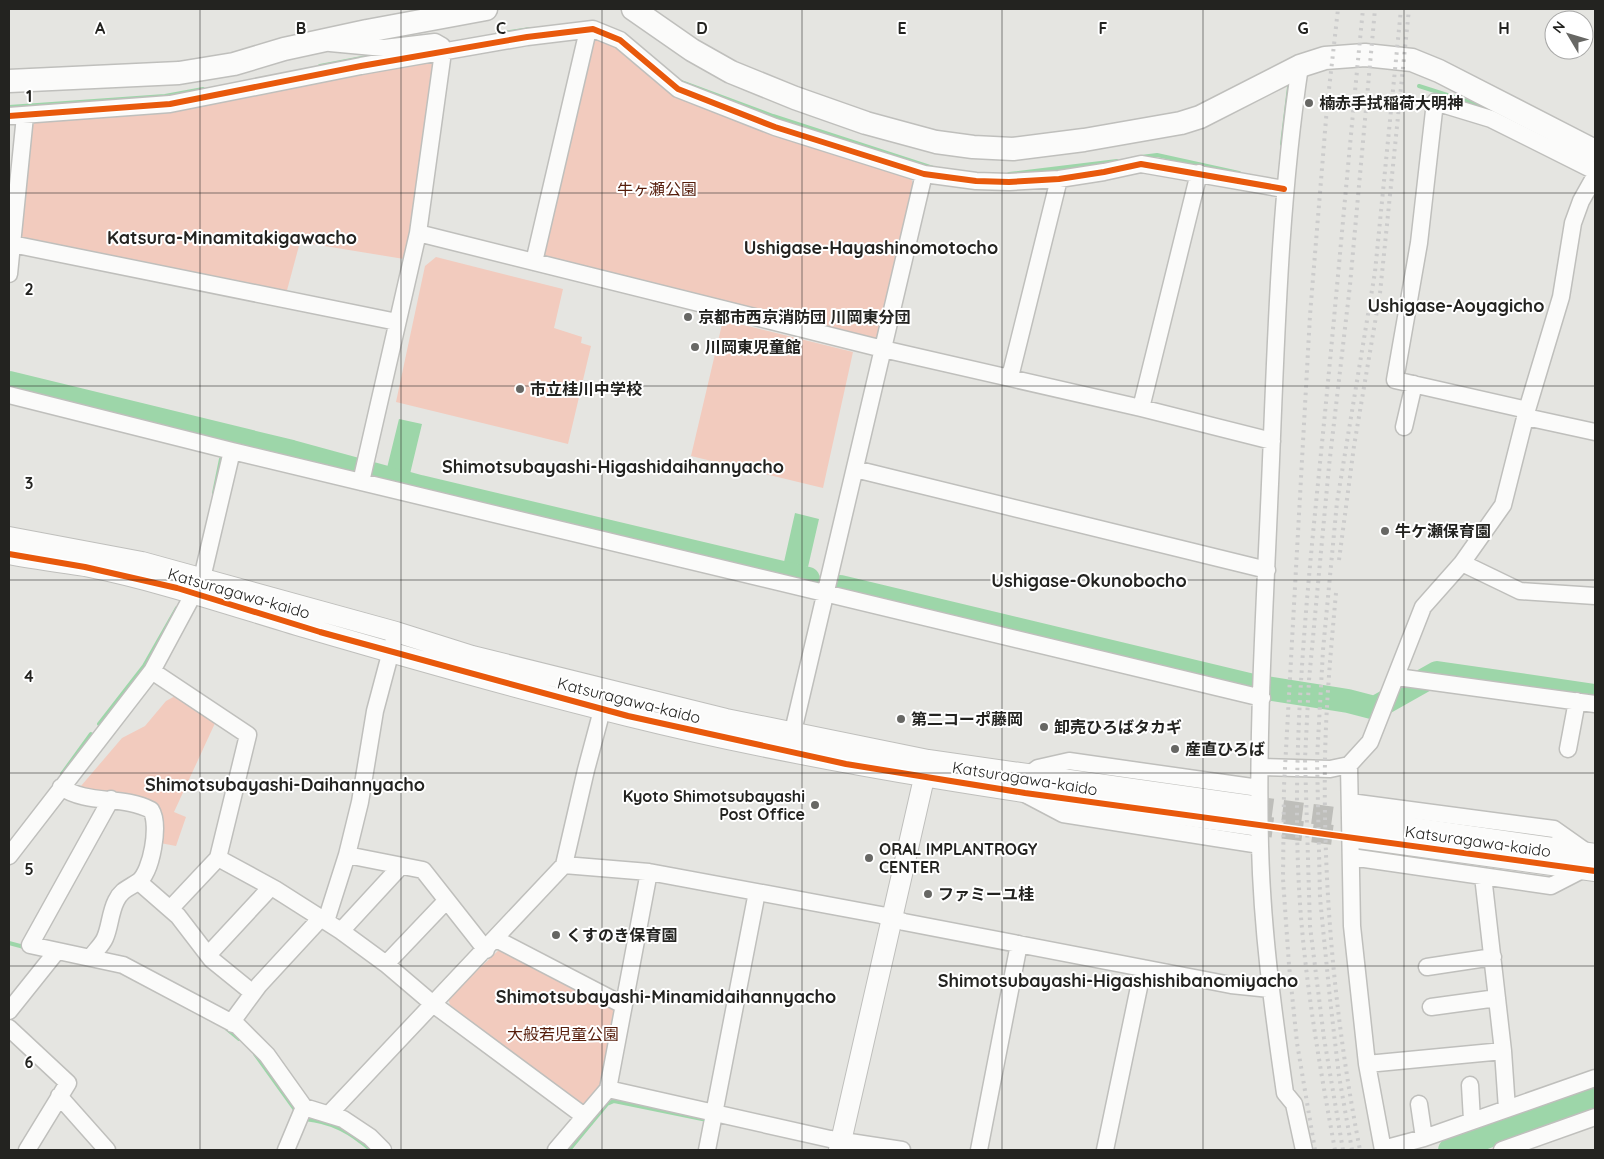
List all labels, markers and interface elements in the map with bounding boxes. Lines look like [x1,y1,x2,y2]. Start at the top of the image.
north arrow [1544,10,1594,60]
text: N [1548,17,1569,37]
text: A [95,18,106,38]
text: B [296,18,306,38]
text: C [496,18,506,38]
text: D [696,18,708,38]
text: E [897,18,907,38]
text: F [1099,18,1108,38]
text: G [1297,18,1309,38]
text: H [1498,18,1510,38]
text: 1 [26,86,32,106]
place label: 楠赤手拭稲荷大明神 [1319,93,1463,113]
marker: 楠赤手拭稲荷大明神 [1303,97,1315,109]
park label: 牛ヶ瀬公園 [617,179,697,199]
district label: Katsura-Minamitakigawacho [107,226,357,249]
district label: Ushigase-Hayashinomotocho [744,236,998,259]
text: 2 [24,279,34,299]
district label: Ushigase-Aoyagicho [1368,294,1544,317]
place label: 京都市西京消防団 川岡東分団 [698,307,910,327]
marker: 京都市西京消防団 川岡東分団 [682,311,694,323]
place label: 川岡東児童館 [705,337,801,357]
marker: 川岡東児童館 [689,341,701,353]
place label: 市立桂川中学校 [530,379,642,399]
marker: 市立桂川中学校 [514,383,526,395]
district label: Shimotsubayashi-Higashidaihannyacho [442,455,784,478]
text: 3 [25,473,33,493]
place label: 牛ケ瀬保育園 [1395,521,1491,541]
marker: 牛ケ瀬保育園 [1379,525,1391,537]
street label: Katsuragawa-kaido [166,563,312,623]
district label: Ushigase-Okunobocho [991,569,1187,592]
text: 4 [24,666,34,686]
street label: Katsuragawa-kaido [555,673,703,727]
place label: 第二コーポ藤岡 [911,709,1023,729]
marker: 第二コーポ藤岡 [895,713,907,725]
place label: 卸売ひろばタカギ [1054,717,1182,737]
marker: 卸売ひろばタカギ [1038,721,1050,733]
place label: 産直ひろば [1185,739,1265,759]
marker: 産直ひろば [1169,743,1181,755]
street label: Katsuragawa-kaido [951,757,1099,799]
district label: Shimotsubayashi-Daihannyacho [145,773,425,796]
place label: Kyoto Shimotsubayashi Post Office [623,786,805,824]
marker: Kyoto Shimotsubayashi Post Office [809,799,821,811]
street label: Katsuragawa-kaido [1404,821,1552,861]
place label: ORAL IMPLANTROGY CENTER [879,839,1038,877]
marker: ORAL IMPLANTROGY CENTER [863,852,875,864]
text: 5 [24,859,34,879]
place label: ファミーユ桂 [938,884,1034,904]
marker: ファミーユ桂 [922,888,934,900]
place label: くすのき保育園 [566,925,678,945]
marker: くすのき保育園 [550,929,562,941]
district label: Shimotsubayashi-Higashishibanomiyacho [938,969,1298,992]
district label: Shimotsubayashi-Minamidaihannyacho [496,985,836,1008]
park label: 大般若児童公園 [507,1024,619,1044]
text: 6 [25,1052,34,1072]

